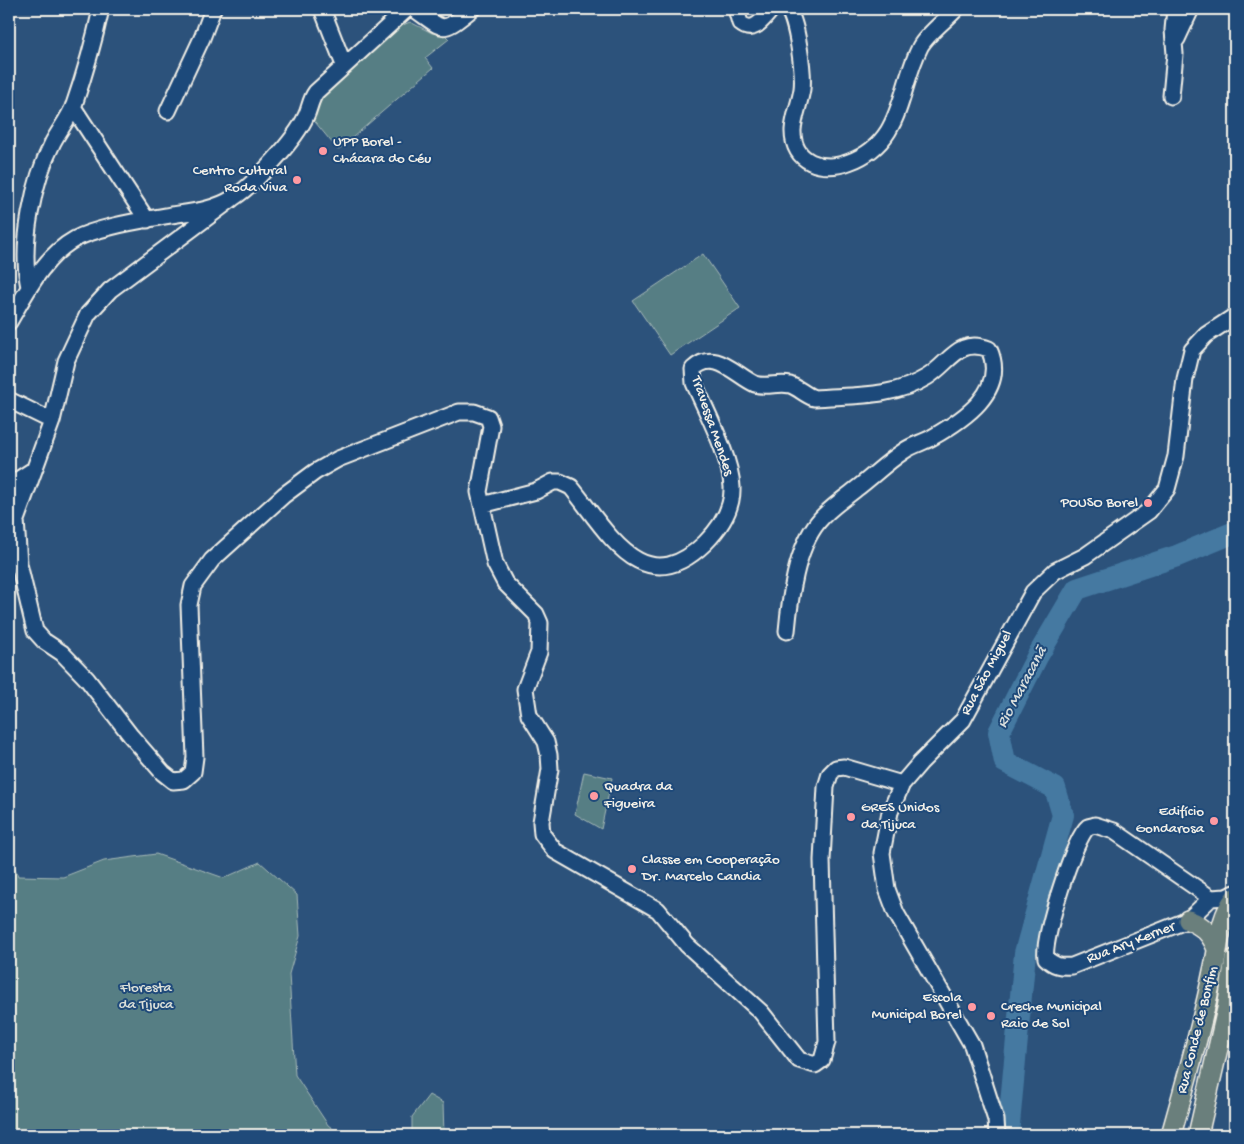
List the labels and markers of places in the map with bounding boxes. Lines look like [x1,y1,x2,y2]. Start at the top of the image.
place label: UPP Borel - Chácara do Céu [333,133,431,168]
marker: UPP Borel - Chácara do Céu [317,145,329,157]
place label: Centro Cultural Roda Viva [193,162,288,197]
marker: Centro Cultural Roda Viva [291,174,303,186]
place label: POUSO Borel [1060,494,1138,512]
marker: POUSO Borel [1142,497,1154,509]
place label: Quadra da Figueira [603,778,673,813]
marker: Quadra da Figueira [588,790,600,802]
place label: GRES Unidos da Tijuca [861,799,940,834]
place label: Edifício Gondarosa [1136,803,1205,838]
marker: GRES Unidos da Tijuca [845,811,857,823]
marker: Edifício Gondarosa [1208,815,1220,827]
place label: Classe em Cooperação Dr. Marcelo Candia [641,851,780,886]
marker: Classe em Cooperação Dr. Marcelo Candia [626,863,638,875]
place label: Escola Municipal Borel [871,989,963,1024]
place label: Creche Municipal Raio de Sol [1001,998,1102,1033]
marker: Escola Municipal Borel [966,1001,978,1013]
marker: Creche Municipal Raio de Sol [985,1010,997,1022]

